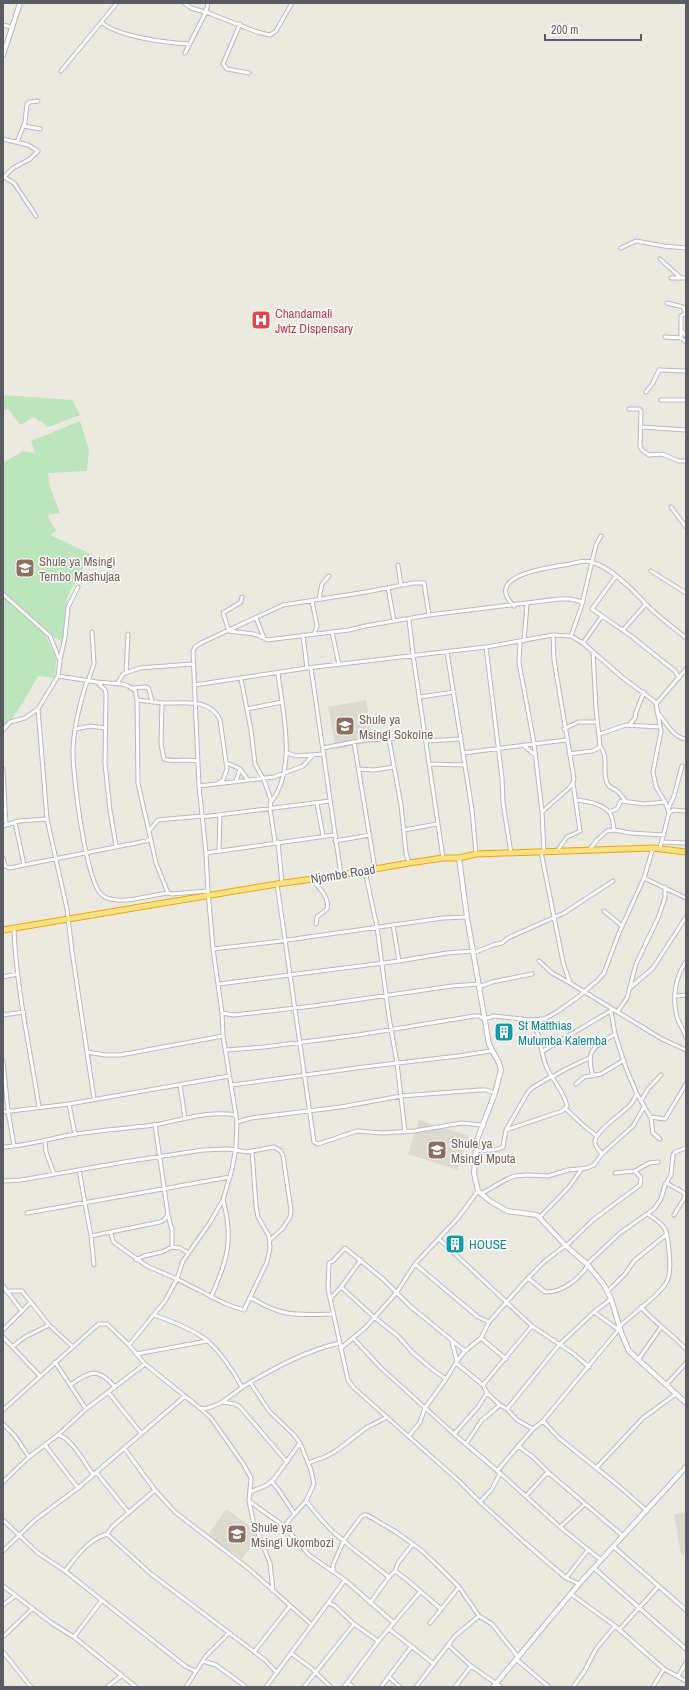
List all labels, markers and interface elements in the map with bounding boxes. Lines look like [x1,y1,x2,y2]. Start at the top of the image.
scale bar [545,16,641,42]
text: 200 m [551,22,578,38]
place label: Chandamali Jwtz Dispensary [275,305,354,337]
hospital icon: Chandamali Jwtz Dispensary [250,309,272,331]
place label: Shule ya Msingi Tembo Mashujaa [39,553,120,585]
school or university icon: Shule ya Msingi Tembo Mashujaa [14,557,36,579]
place label: Shule ya Msingi Sokoine [359,711,433,743]
school or university icon: Shule ya Msingi Sokoine [334,715,356,737]
street label: Njombe Road [309,860,377,887]
place label: St Matthias Mulumba Kalemba [518,1017,607,1049]
building icon: St Matthias Mulumba Kalemba [493,1021,515,1043]
place label: Shule ya Msingi Mputa [451,1135,516,1167]
school or university icon: Shule ya Msingi Mputa [426,1139,448,1161]
building icon: HOUSE [444,1233,466,1255]
place label: HOUSE [469,1236,507,1253]
place label: Shule ya Msingi Ukombozi [251,1519,334,1551]
school or university icon: Shule ya Msingi Ukombozi [226,1523,248,1545]

